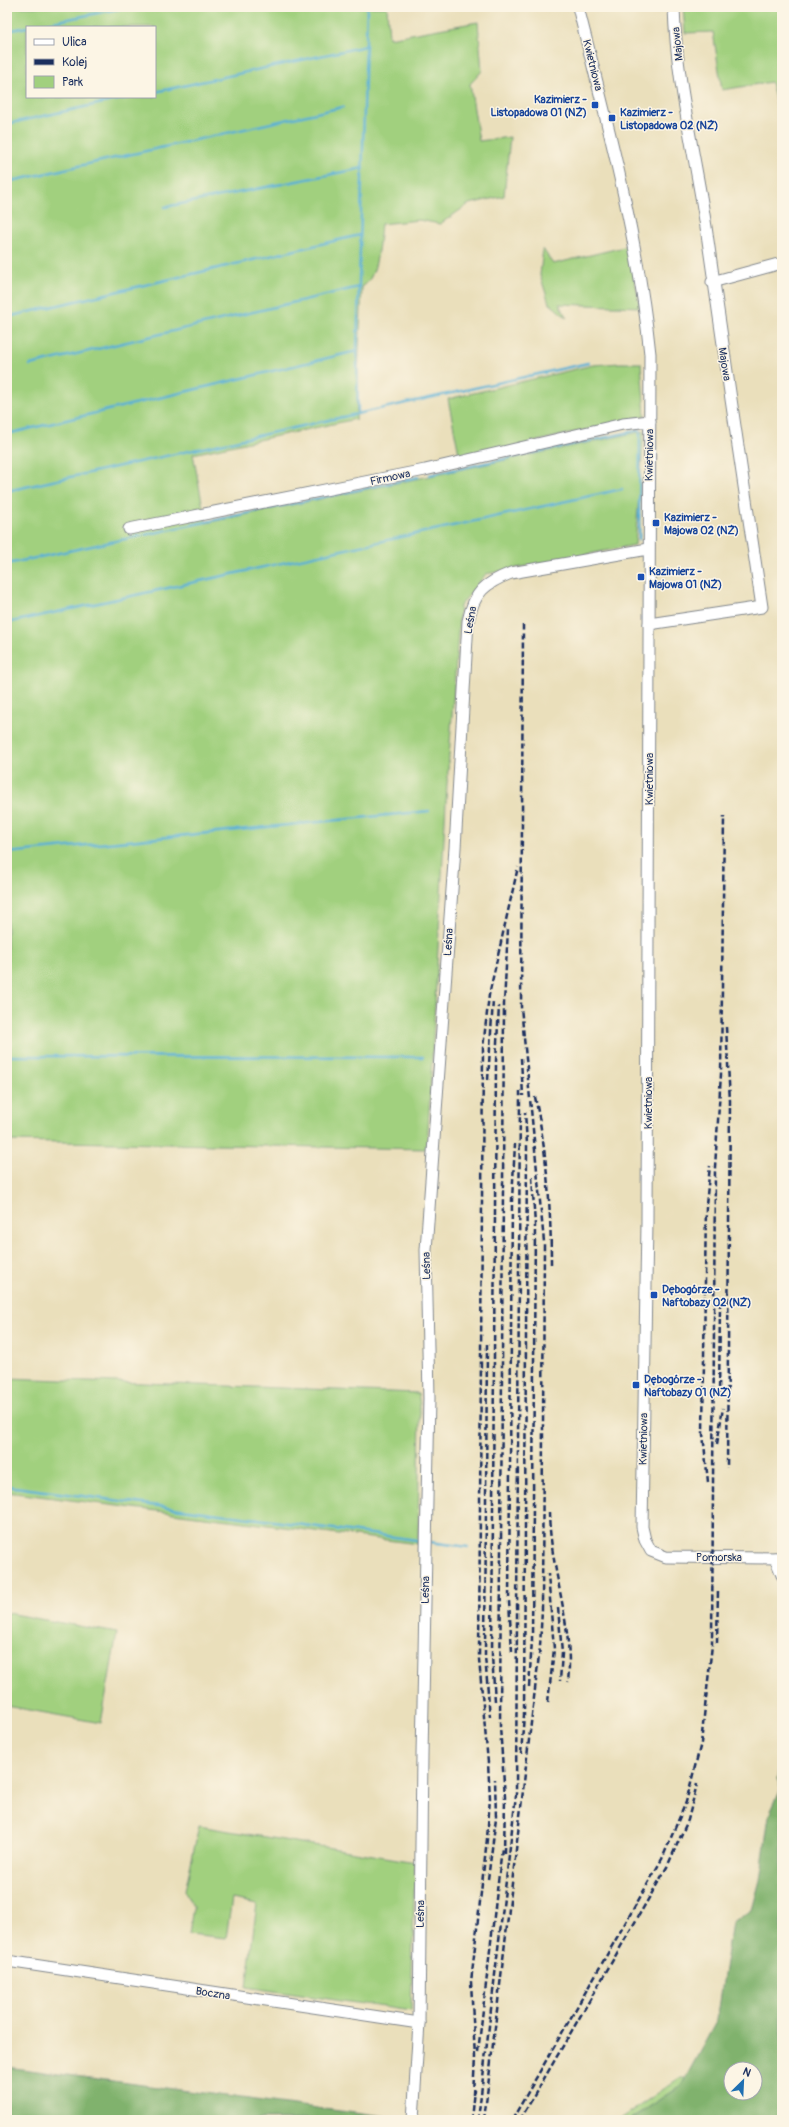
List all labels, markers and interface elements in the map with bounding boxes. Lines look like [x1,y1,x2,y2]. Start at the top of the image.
legend [26,26,156,98]
street label: Majowa [669,26,686,61]
text: Ulica [62,35,87,50]
street label: Kwietniowa [580,38,605,92]
text: Kolej [62,55,87,70]
text: Park [62,75,83,90]
place label: Kazimierz - Listopadowa 01 (NŻ) [490,93,587,119]
marker: Kazimierz - Listopadowa 01 (NŻ) [590,100,600,110]
place label: Kazimierz - Listopadowa 02 (NŻ) [620,106,718,132]
marker: Kazimierz - Listopadowa 02 (NŻ) [607,113,617,123]
street label: Majowa [715,346,734,382]
street label: Kwietniowa [643,429,656,481]
street label: Firmowa [369,467,411,488]
place label: Kazimierz - Majowa 02 (NŻ) [664,511,739,537]
marker: Kazimierz - Majowa 02 (NŻ) [651,518,661,528]
place label: Kazimierz - Majowa 01 (NŻ) [649,565,722,591]
marker: Kazimierz - Majowa 01 (NŻ) [636,572,646,582]
street label: Leśna [462,605,479,635]
street label: Kwietniowa [643,753,656,805]
street label: Leśna [441,928,456,956]
street label: Kwietniowa [642,1077,655,1129]
street label: Leśna [420,1252,433,1280]
place label: Dębogórze - Naftobazy 02 (NŻ) [662,1283,751,1309]
marker: Dębogórze - Naftobazy 02 (NŻ) [649,1290,659,1300]
place label: Dębogórze - Naftobazy 01 (NŻ) [644,1373,732,1399]
marker: Dębogórze - Naftobazy 01 (NŻ) [631,1380,641,1390]
street label: Kwietniowa [637,1413,650,1465]
street label: Pomorska [696,1551,742,1564]
street label: Leśna [419,1576,432,1604]
street label: Leśna [414,1900,427,1928]
street label: Boczna [195,1984,231,2003]
north arrow [723,2061,763,2101]
text: N [741,2065,753,2080]

